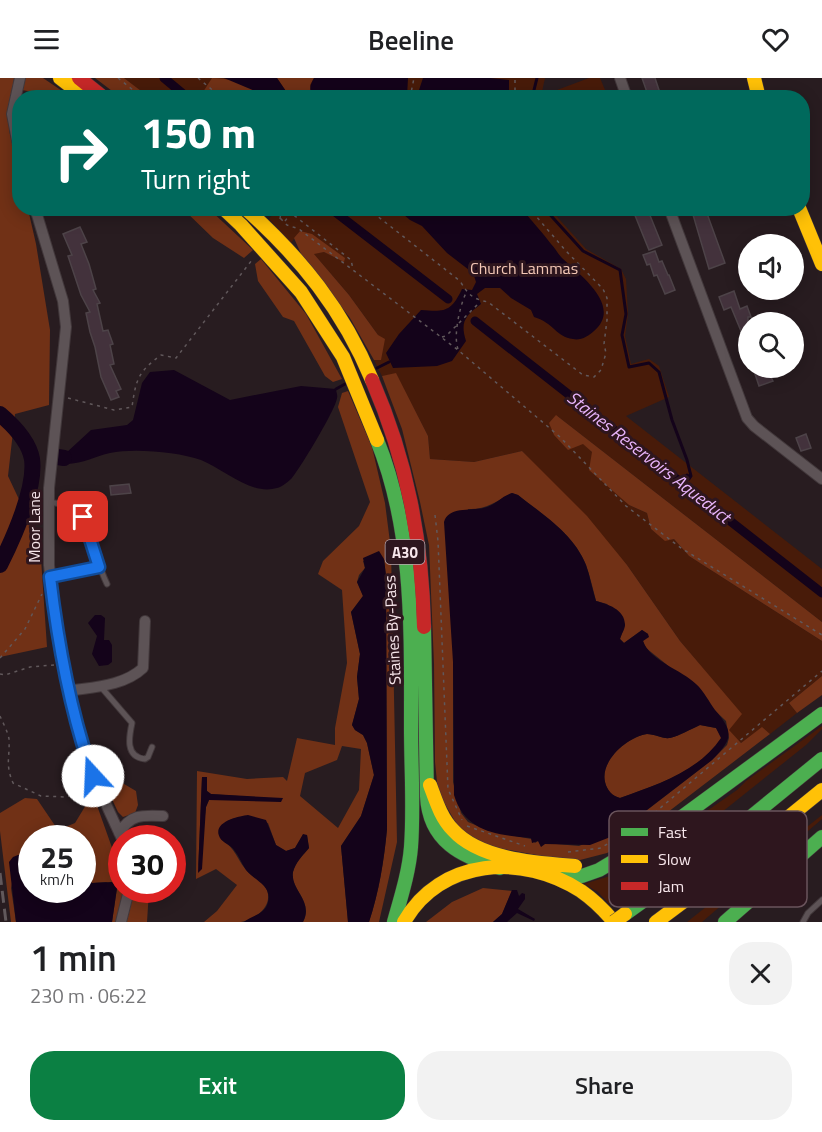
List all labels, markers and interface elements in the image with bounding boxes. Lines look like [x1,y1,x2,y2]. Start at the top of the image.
text: Beeline [368,19,454,60]
icon: menu [30,23,63,56]
icon: heart [759,23,792,56]
text: 150 m [141,100,256,164]
icon: right [42,114,120,192]
text: Turn right [141,158,250,199]
map controls [738,234,804,378]
button: sound [738,234,804,300]
park label: Church Lammas [470,256,578,280]
button: search [738,312,804,378]
water label: Staines Reservoirs Aqueduct [561,384,738,531]
street label: Moor Lane [22,491,46,563]
pin [57,491,108,542]
icon: arrive [66,500,99,533]
road number: A30 [386,540,424,564]
street label: Staines By-Pass [377,574,407,686]
position arrow [61,744,125,808]
legend [609,811,807,907]
text: Fast [658,820,687,844]
speed limit sign: 30 [108,825,186,903]
text: 25 [40,834,74,880]
text: Slow [658,847,691,871]
text: km/h [40,868,74,891]
text: Jam [658,874,684,898]
text: 1 min [30,930,117,985]
button: close [729,942,792,1005]
text: 230 m · 06:22 [30,980,147,1011]
button: Exit [30,1051,405,1120]
button: Share [417,1051,792,1120]

